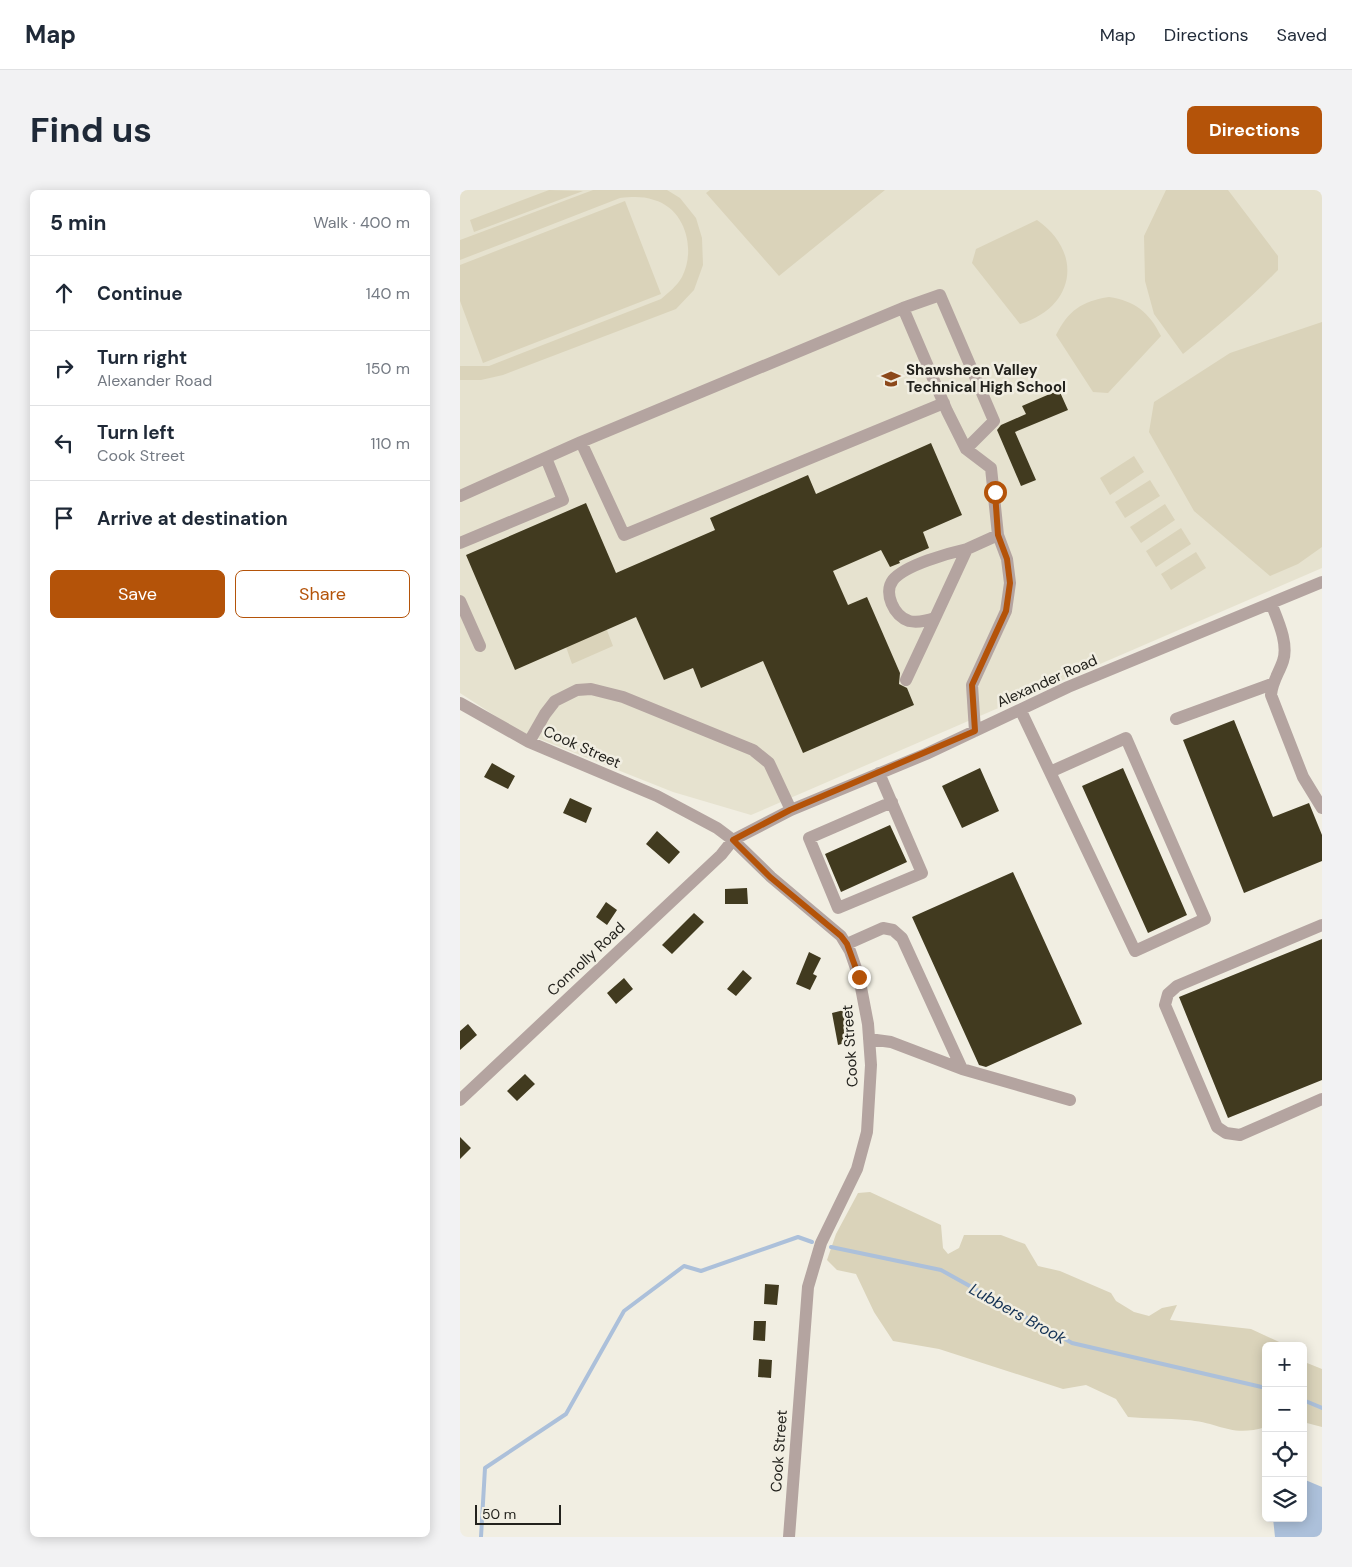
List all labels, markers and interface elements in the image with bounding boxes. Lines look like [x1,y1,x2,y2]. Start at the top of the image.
text: Map [25,19,76,50]
text: Map [1100,23,1136,47]
text: Directions [1164,23,1249,47]
text: Saved [1277,23,1327,47]
button: Directions [1187,106,1322,154]
text: Find us [30,107,152,153]
text: 5 min [50,209,106,237]
text: Walk · 400 m [313,212,410,233]
icon: ahead [50,279,78,307]
text: Continue [97,281,183,306]
text: 140 m [366,283,410,304]
text: Turn right [97,345,187,370]
icon: right [50,354,78,382]
text: 150 m [366,358,410,379]
place label: Shawsheen Valley Technical High School [906,360,1066,397]
school or university icon: Shawsheen Valley Technical High School [880,368,902,390]
text: Alexander Road [97,370,212,391]
text: Turn left [97,420,175,445]
icon: left [50,429,78,457]
text: 110 m [371,433,410,454]
text: Cook Street [97,445,185,466]
route start [984,481,1007,504]
icon: arrive [50,504,78,532]
text: Arrive at destination [97,506,288,531]
button: Save [50,570,225,618]
button: Share [235,570,410,618]
street label: Alexander Road [994,650,1100,712]
street label: Cook Street [540,721,624,773]
street label: Connolly Road [543,918,629,1000]
route end [848,966,871,989]
street label: Cook Street [837,1004,863,1088]
water label: Lubbers Brook [966,1278,1071,1349]
map controls [1262,1342,1307,1522]
button: + [1262,1342,1307,1387]
button: − [1262,1387,1307,1432]
street label: Cook Street [766,1409,792,1493]
button: locate [1262,1432,1307,1477]
button: layers [1262,1477,1307,1522]
scale bar [475,1502,561,1525]
text: 50 m [482,1505,516,1523]

